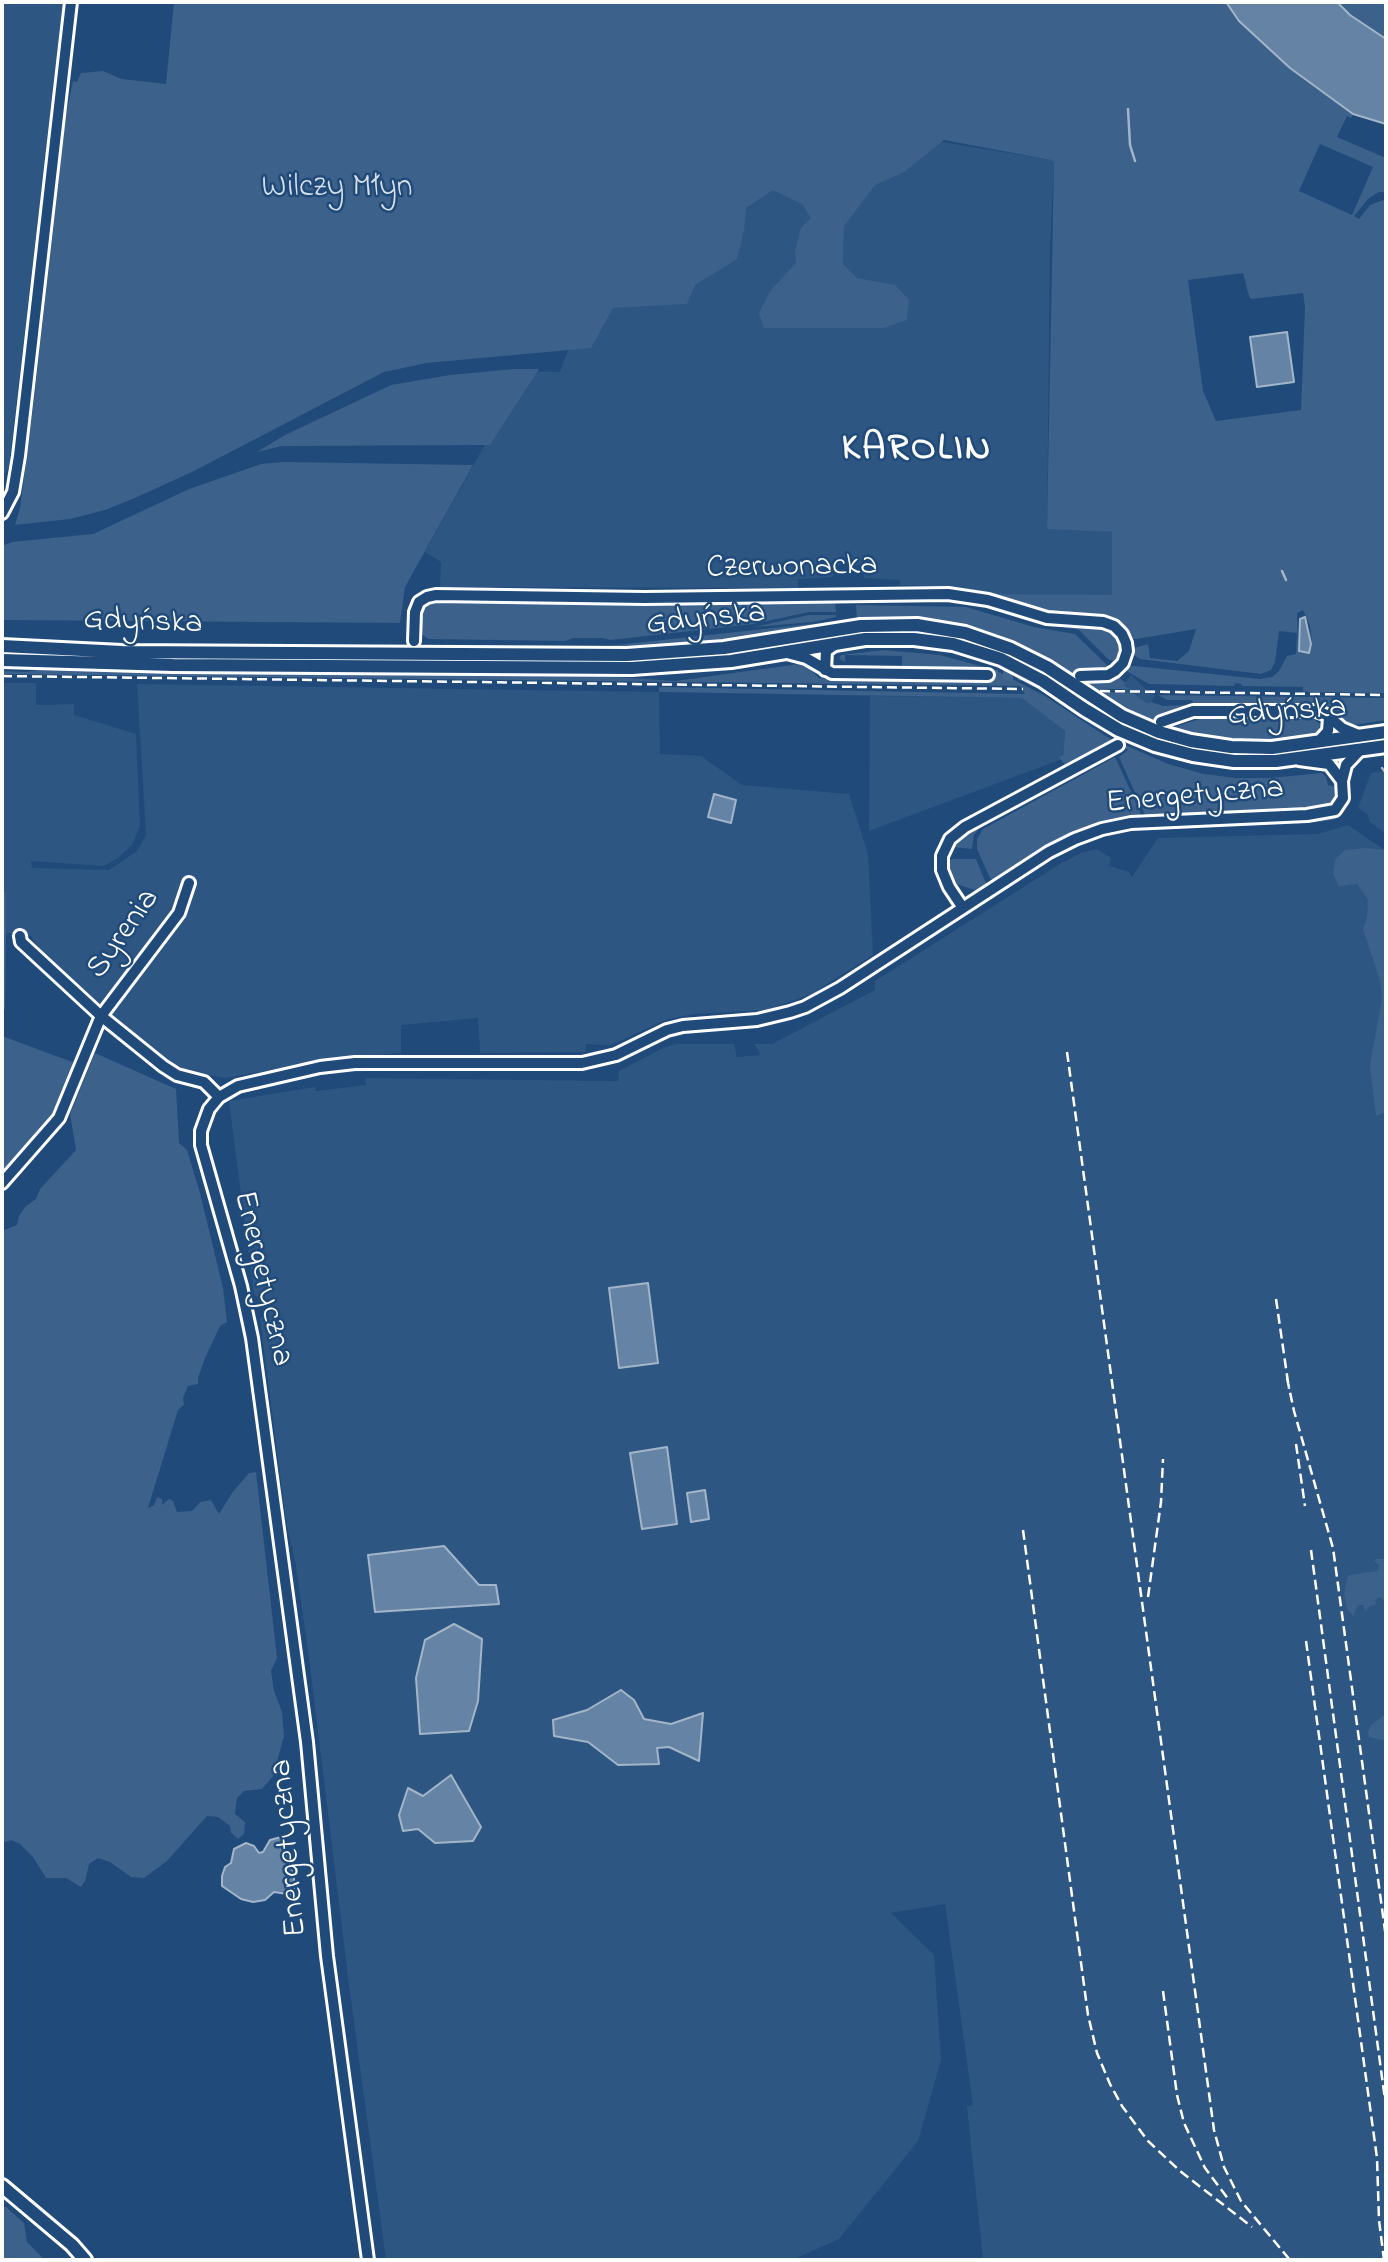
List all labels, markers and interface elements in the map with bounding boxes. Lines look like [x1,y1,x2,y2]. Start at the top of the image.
park label: Wilczy Młyn [261,171,413,209]
district label: KAROLIN [842,429,992,475]
street label: Czerwonacka [706,548,878,590]
street label: Gdyńska [645,596,767,646]
street label: Gdyńska [83,603,203,645]
street label: Gdyńska [1226,691,1348,737]
street label: Energetyczna [1104,771,1286,825]
street label: Syrenia [80,882,170,988]
street label: Energetyczna [222,1188,300,1370]
street label: Energetyczna [264,1757,318,1939]

